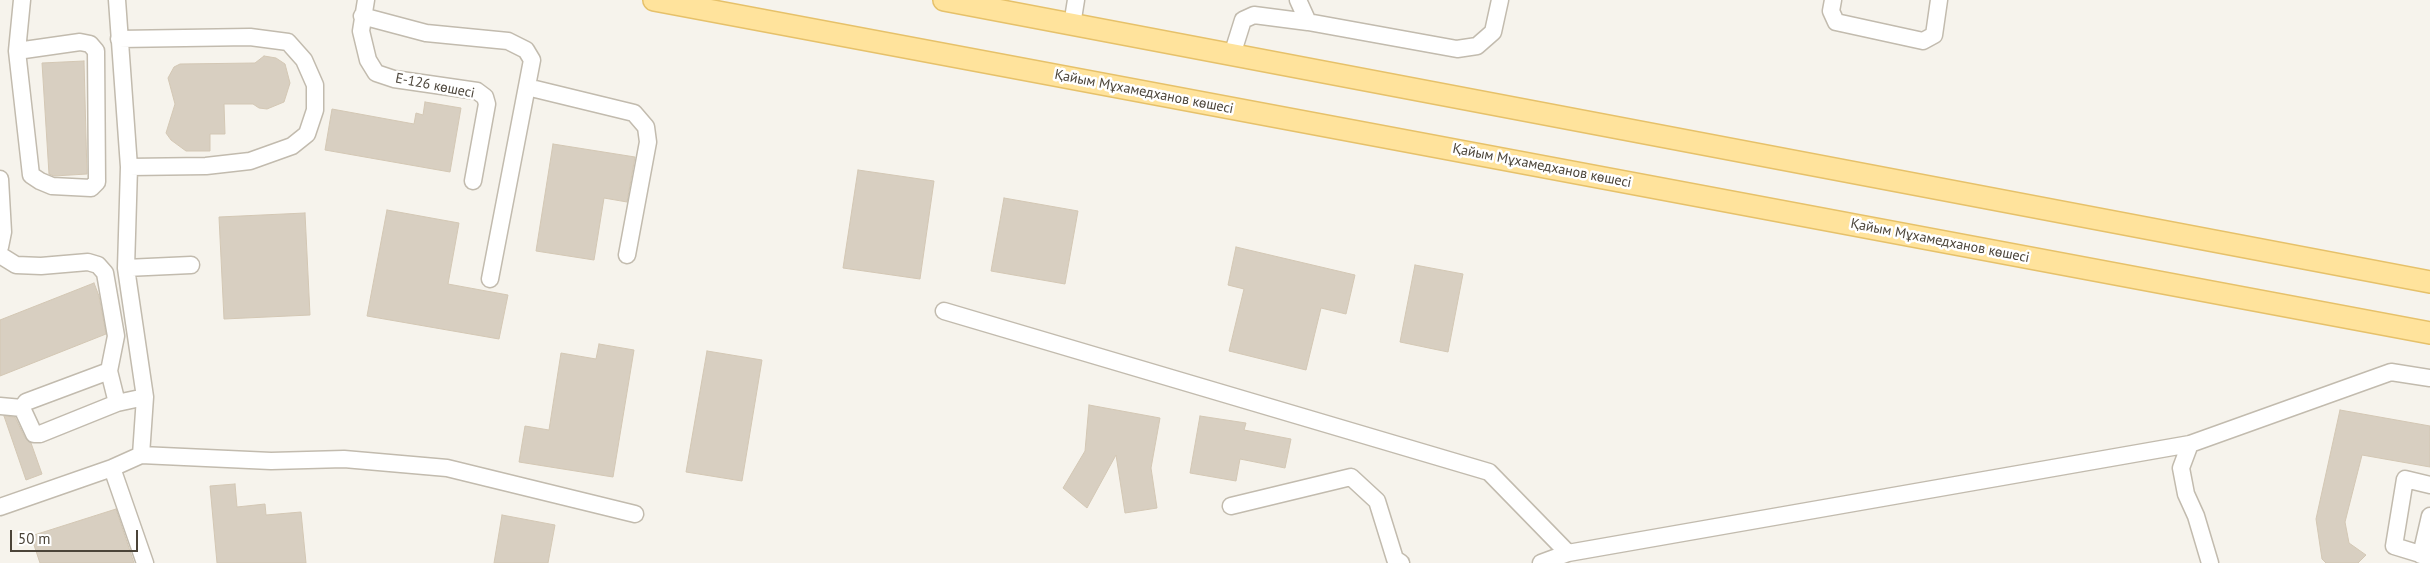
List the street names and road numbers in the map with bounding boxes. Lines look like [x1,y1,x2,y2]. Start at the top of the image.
street label: Қайым Мұхамедханов көшесі [1053,66,1235,118]
street label: Е-126 көшесі [394,70,476,102]
street label: Қайым Мұхамедханов көшесі [1451,140,1633,192]
street label: Қайым Мұхамедханов көшесі [1849,215,2031,267]

